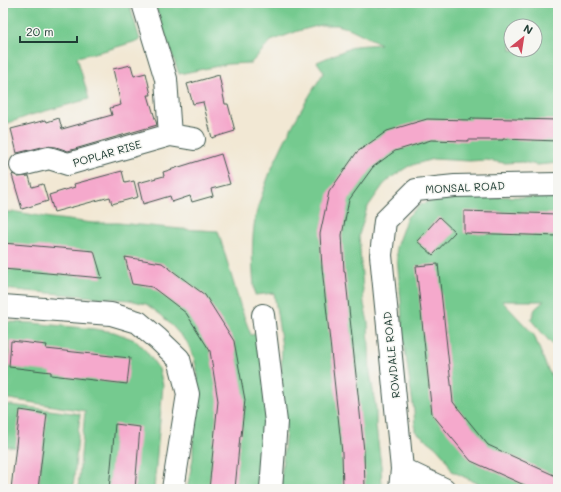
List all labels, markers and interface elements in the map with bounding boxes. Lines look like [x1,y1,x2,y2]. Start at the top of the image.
scale bar [20,18,77,44]
north arrow [503,18,543,58]
text: N [521,20,536,37]
text: 20 m [26,23,54,39]
street label: POPLAR RISE [71,136,143,170]
street label: MONSAL ROAD [425,177,505,197]
street label: ROWDALE ROAD [379,311,403,399]

